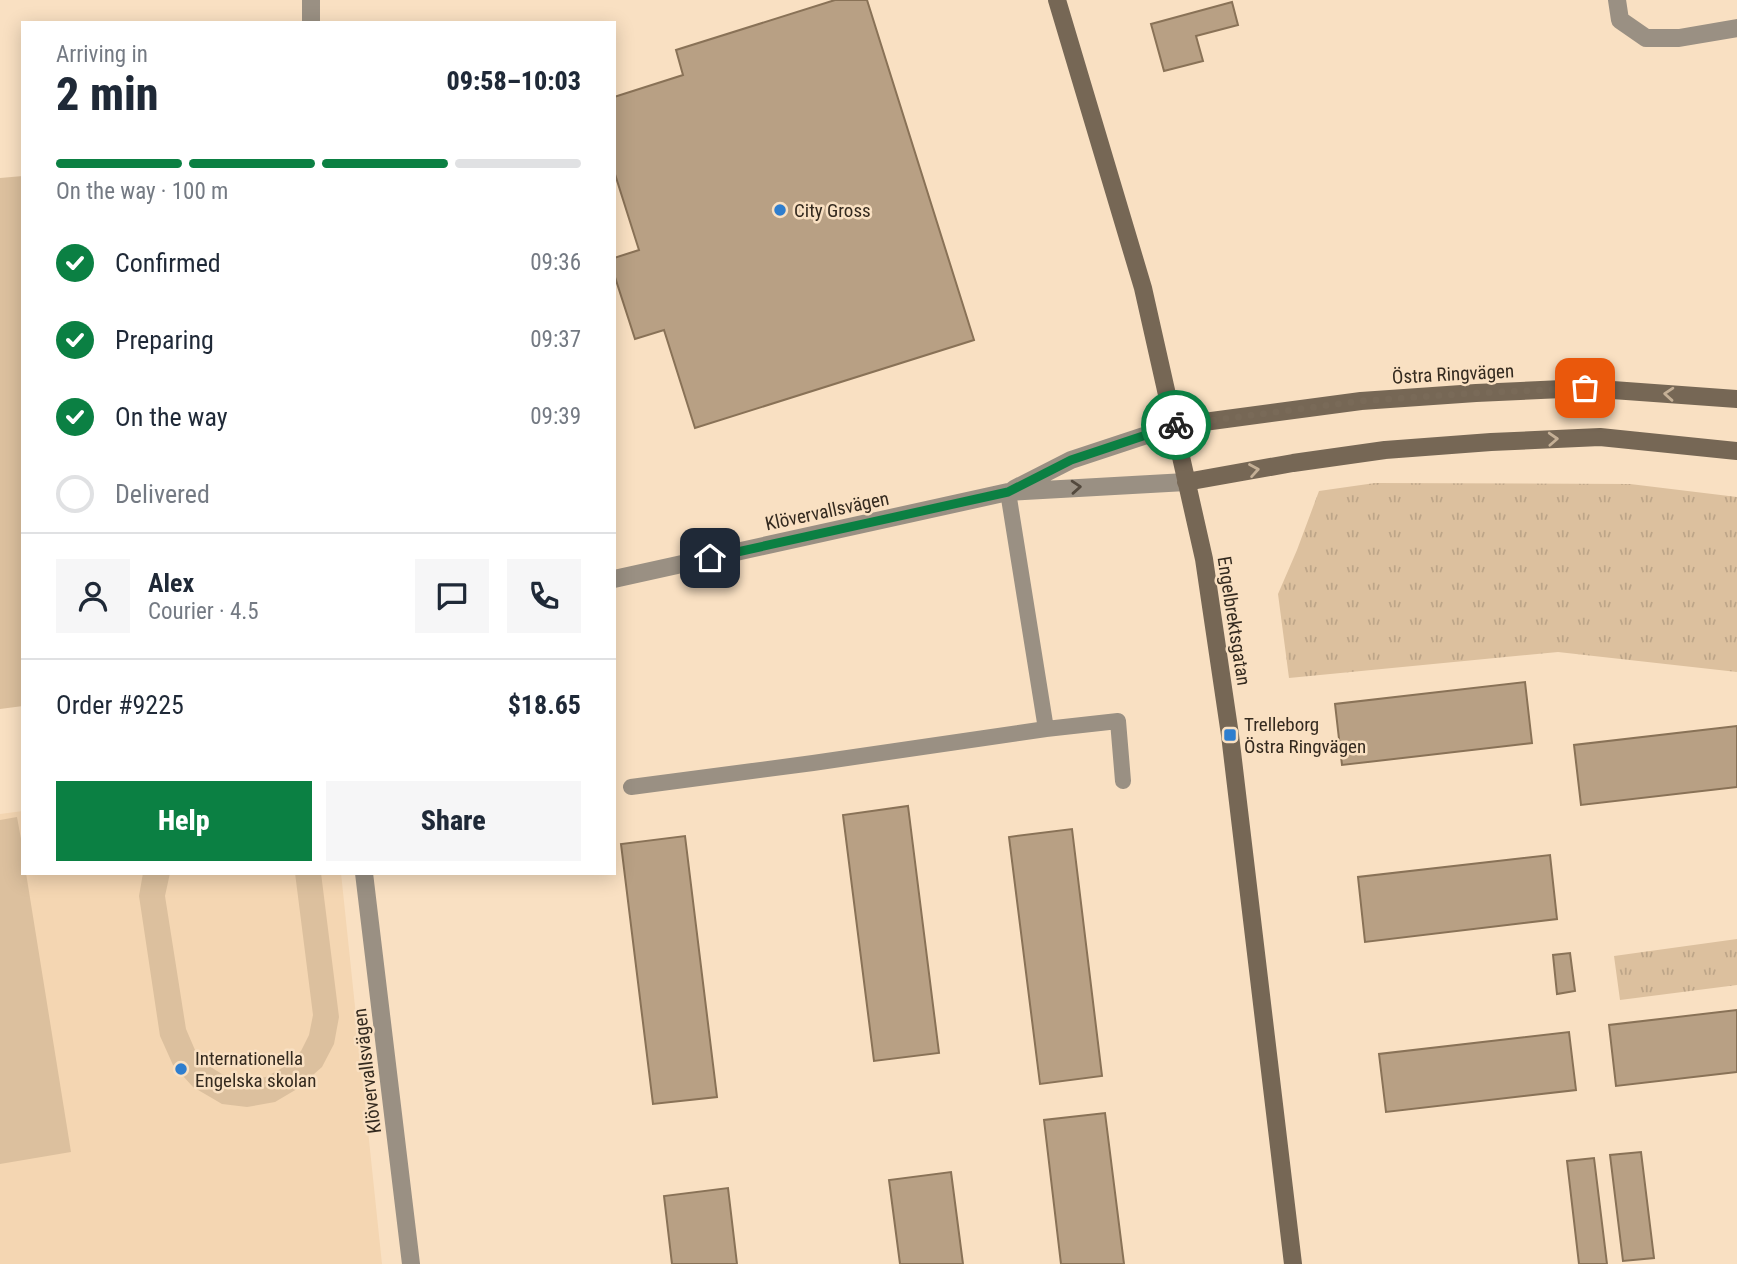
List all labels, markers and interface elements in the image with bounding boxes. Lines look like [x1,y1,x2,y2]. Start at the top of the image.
text: Arriving in [56,41,148,68]
text: 09:58–10:03 [447,66,581,96]
text: 2 min [56,67,159,121]
text: On the way · 100 m [56,178,228,205]
place label: City Gross [794,199,871,222]
marker: City Gross [772,202,788,218]
icon: check [56,244,94,282]
text: Confirmed [115,248,221,278]
text: 09:36 [530,249,581,276]
icon: check [56,321,94,359]
text: Preparing [115,325,214,355]
text: 09:37 [530,326,581,353]
pin [1555,358,1615,418]
street label: Östra Ringvägen [1391,359,1515,389]
icon: bag [1566,369,1604,407]
one-way arrow [1663,387,1674,402]
courier [1141,390,1211,460]
icon: check [56,398,94,436]
text: On the way [115,402,228,432]
text: 09:39 [530,403,581,430]
icon: bike [1157,406,1195,444]
one-way arrow [1548,432,1559,447]
one-way arrow [1248,463,1259,478]
text: Delivered [115,479,210,509]
one-way arrow [1071,480,1082,495]
street label: Klövervallsvägen [763,487,891,535]
pin [680,528,740,588]
icon: home [691,539,729,577]
street label: Engelbrektsgatan [1212,555,1256,687]
button: person [56,559,130,633]
button: chat [415,559,489,633]
button: phone [507,559,581,633]
text: Alex [148,568,194,598]
text: Courier · 4.5 [148,598,259,625]
text: Order #9225 [56,690,184,720]
text: $18.65 [508,690,581,720]
place label: Trelleborg Östra Ringvägen [1244,713,1366,758]
marker: Trelleborg Östra Ringvägen [1222,727,1238,743]
button: Help [56,781,312,861]
button: Share [326,781,581,861]
street label: Klövervallsvägen [348,1007,386,1135]
place label: Internationella Engelska skolan [195,1047,316,1092]
marker: Internationella Engelska skolan [173,1061,189,1077]

